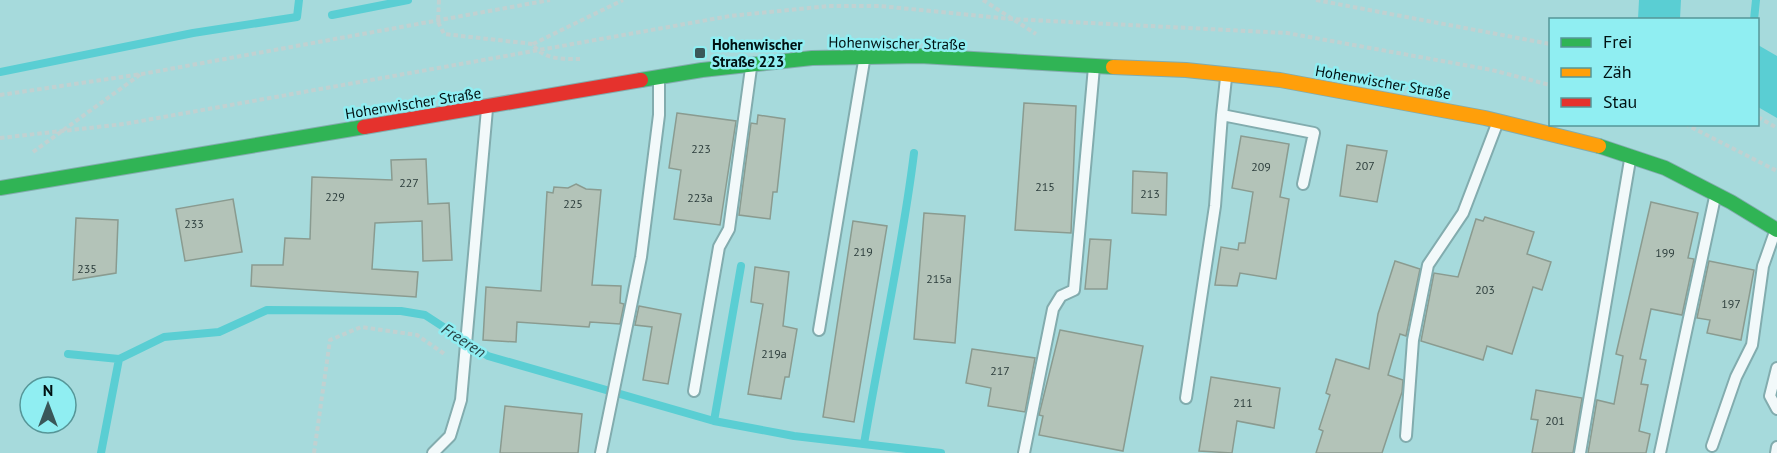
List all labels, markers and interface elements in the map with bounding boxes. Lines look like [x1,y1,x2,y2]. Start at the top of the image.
legend [1549,18,1759,126]
text: Frei [1603,30,1632,53]
street label: Hohenwischer Straße [828,32,966,54]
place label: Hohenwischer Straße 223 [712,35,803,71]
marker: Hohenwischer Straße 223 [693,46,707,60]
text: Zäh [1603,60,1632,83]
street label: Hohenwischer Straße [1314,61,1452,103]
street label: Hohenwischer Straße [344,83,482,123]
text: Stau [1603,90,1637,113]
house number: 223 [691,141,711,156]
house number: 207 [1355,158,1375,173]
house number: 209 [1251,159,1271,174]
house number: 227 [399,175,419,190]
house number: 215 [1035,179,1055,194]
house number: 213 [1140,186,1160,201]
house number: 229 [325,189,345,204]
house number: 223a [687,190,713,205]
house number: 225 [563,196,583,211]
house number: 233 [184,216,204,231]
house number: 219 [853,244,873,259]
house number: 199 [1655,245,1675,260]
house number: 235 [77,261,97,276]
house number: 215a [926,271,952,286]
house number: 203 [1475,282,1495,297]
house number: 197 [1721,296,1741,311]
water label: Freeren [438,318,490,362]
house number: 219a [761,346,787,361]
house number: 217 [990,363,1010,378]
north arrow [18,375,78,435]
text: N [43,380,53,400]
house number: 211 [1233,395,1253,410]
house number: 201 [1545,413,1565,428]

